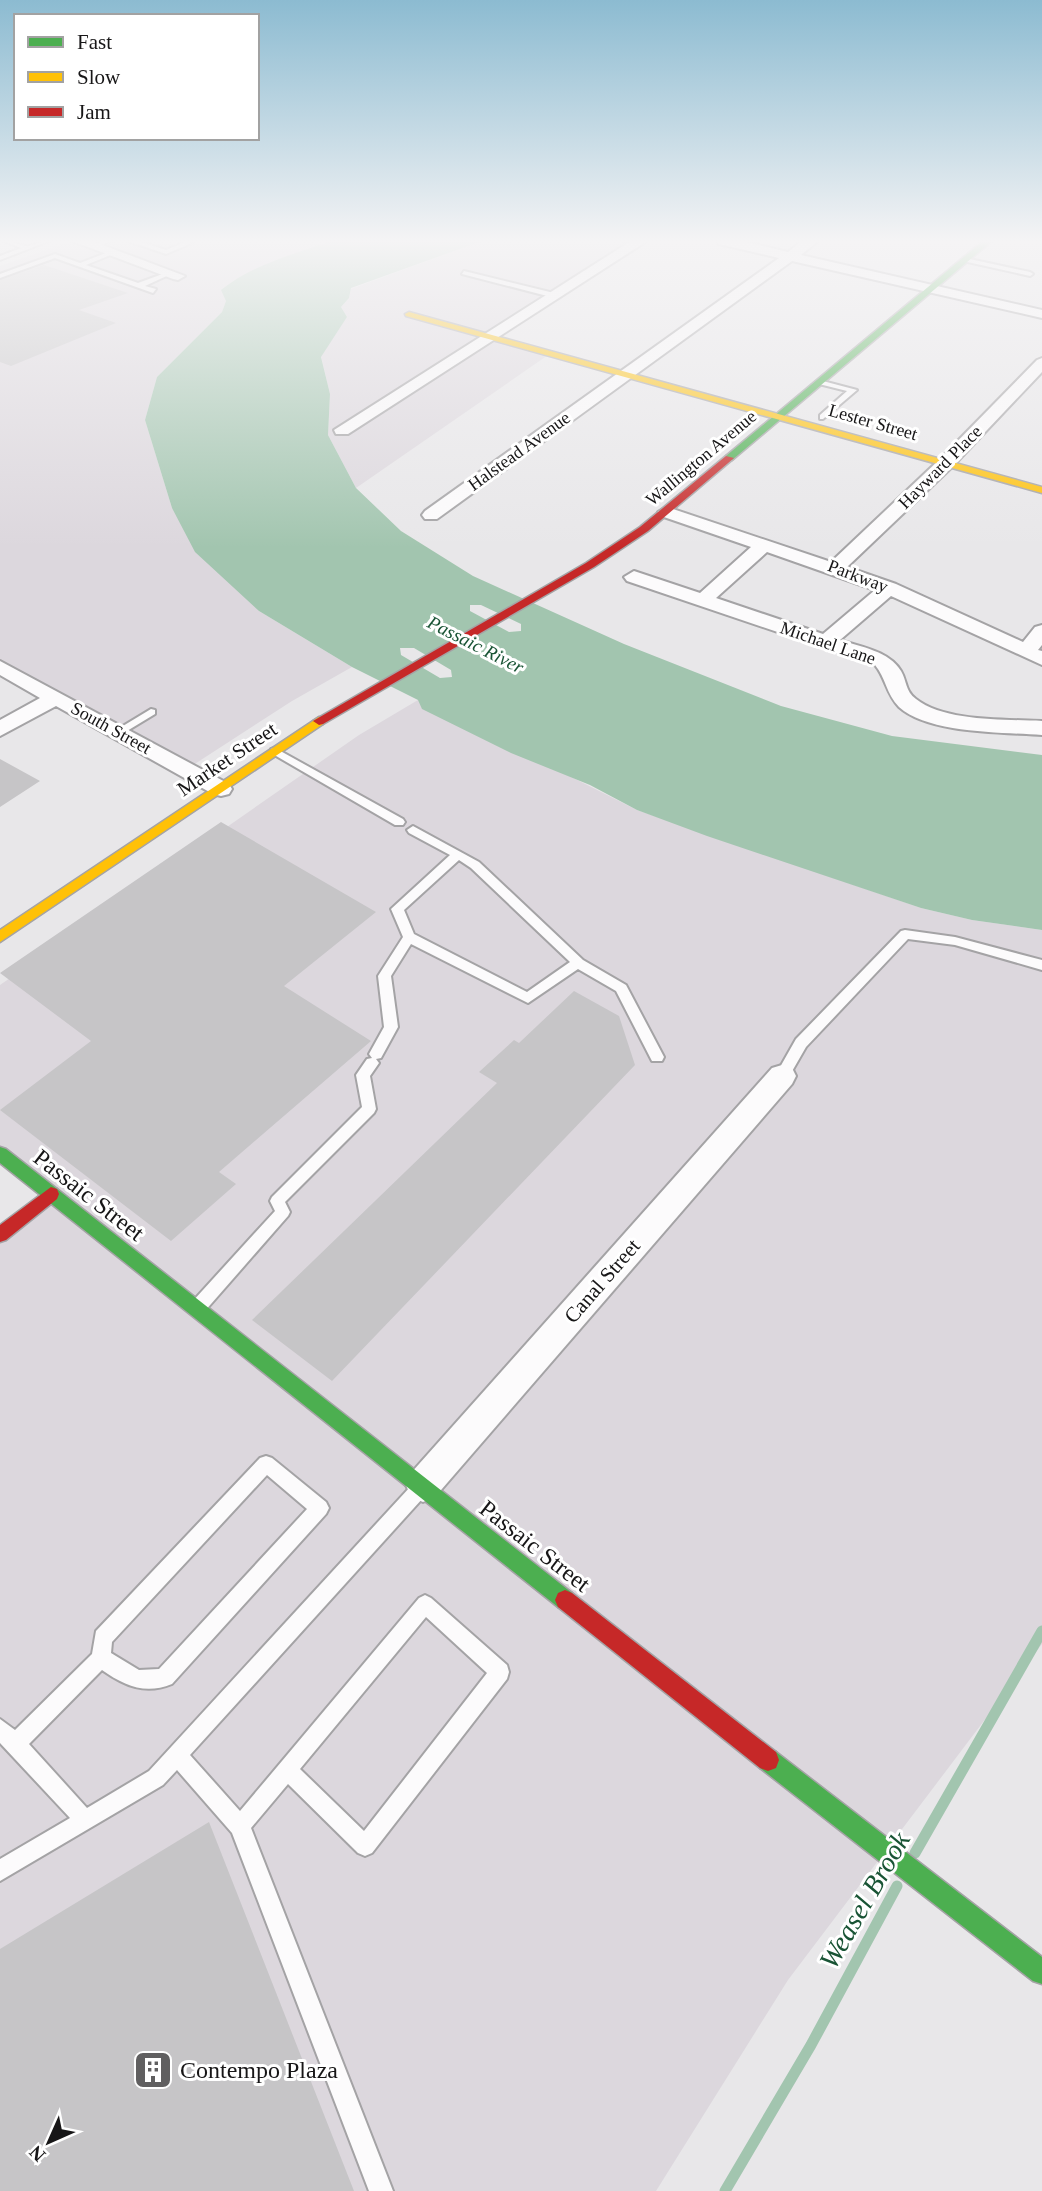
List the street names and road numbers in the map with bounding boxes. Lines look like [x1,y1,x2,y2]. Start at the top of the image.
street label: Lester Street [826,400,920,444]
street label: Wallington Avenue [642,406,760,510]
street label: Halstead Avenue [464,407,574,495]
street label: Hayward Place [894,421,986,513]
street label: Parkway [825,555,891,597]
street label: Michael Lane [778,617,878,669]
street label: South Street [67,698,155,758]
street label: Market Street [173,717,281,801]
street label: Passaic Street [29,1144,150,1246]
street label: Canal Street [559,1234,645,1328]
street label: Passaic Street [475,1495,596,1597]

